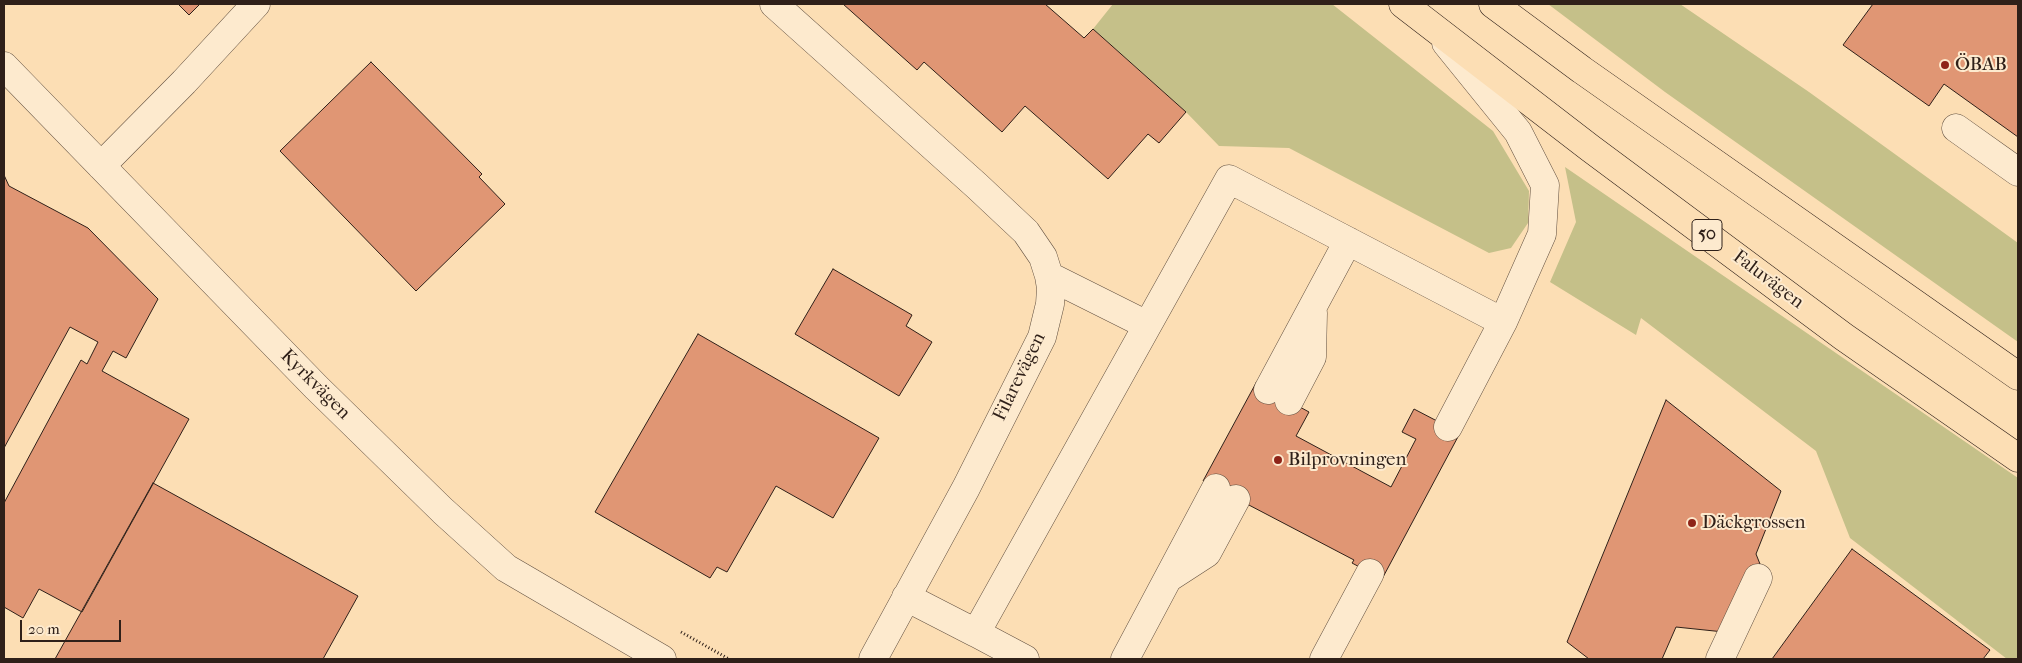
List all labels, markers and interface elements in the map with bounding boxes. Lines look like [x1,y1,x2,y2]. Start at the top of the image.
place label: ÖBAB [1955,54,2007,76]
marker: ÖBAB [1939,59,1951,71]
road number: 50 [1692,220,1722,250]
street label: Faluvägen [1728,246,1808,314]
street label: Filarevägen [989,329,1051,425]
street label: Kyrkvägen [275,345,355,425]
place label: Bilprovningen [1288,449,1406,471]
marker: Bilprovningen [1272,454,1284,466]
place label: Däckgrossen [1702,512,1806,534]
marker: Däckgrossen [1686,517,1698,529]
scale bar [22,610,124,642]
text: 20 m [28,620,60,638]

